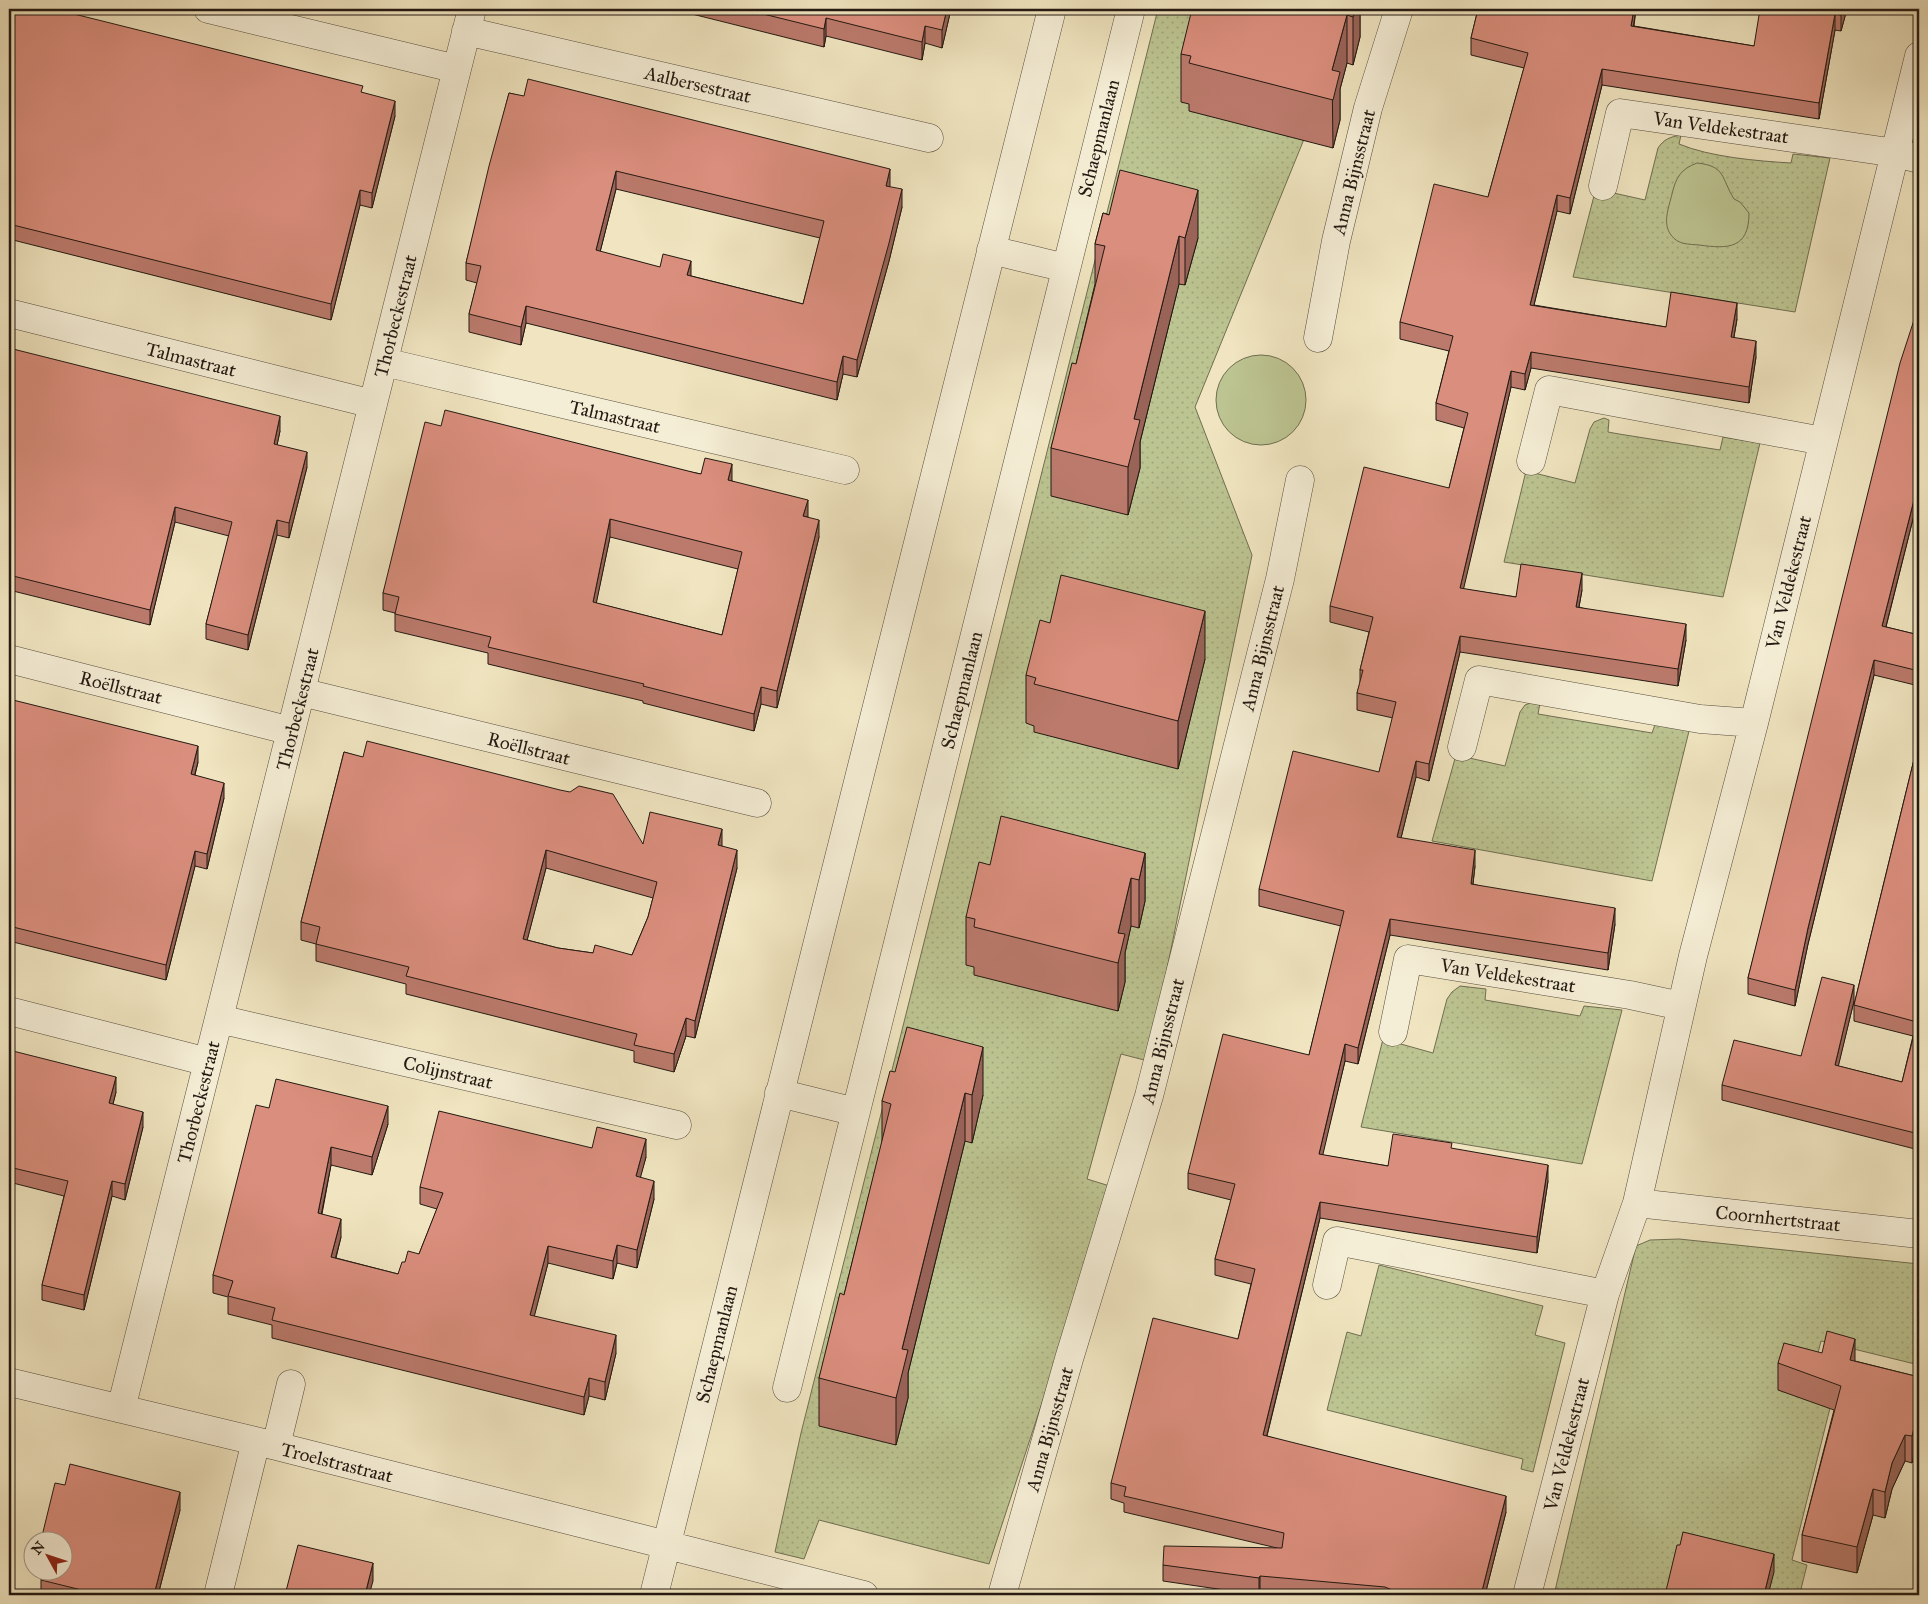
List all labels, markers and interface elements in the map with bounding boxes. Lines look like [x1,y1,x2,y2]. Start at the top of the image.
street label: Aalbersestraat [641,61,754,108]
street label: Schaepmanlaan [1073,77,1124,199]
street label: Van Veldekestraat [1651,106,1790,148]
street label: Anna Bijnsstraat [1327,107,1380,238]
street label: Thorbeckestraat [369,252,422,380]
street label: Talmastraat [143,337,239,382]
street label: Talmastraat [567,395,663,438]
street label: Van Veldekestraat [1761,513,1816,652]
street label: Anna Bijnsstraat [1236,583,1289,714]
street label: Schaepmanlaan [936,629,987,751]
street label: Thorbeckestraat [271,645,324,773]
street label: Roëllstraat [77,666,165,709]
street label: Roëllstraat [485,727,573,770]
street label: Van Veldekestraat [1438,953,1577,998]
street label: Anna Bijnsstraat [1136,976,1189,1107]
street label: Thorbeckestraat [172,1038,225,1166]
street label: Colijnstraat [401,1051,495,1094]
street label: Coornhertstraat [1714,1200,1842,1237]
street label: Schaepmanlaan [691,1283,742,1405]
street label: Anna Bijnsstraat [1020,1364,1078,1495]
street label: Van Veldekestraat [1539,1375,1594,1514]
street label: Troelstrastraat [278,1437,396,1488]
north arrow [22,1532,72,1582]
text: N [28,1538,49,1558]

